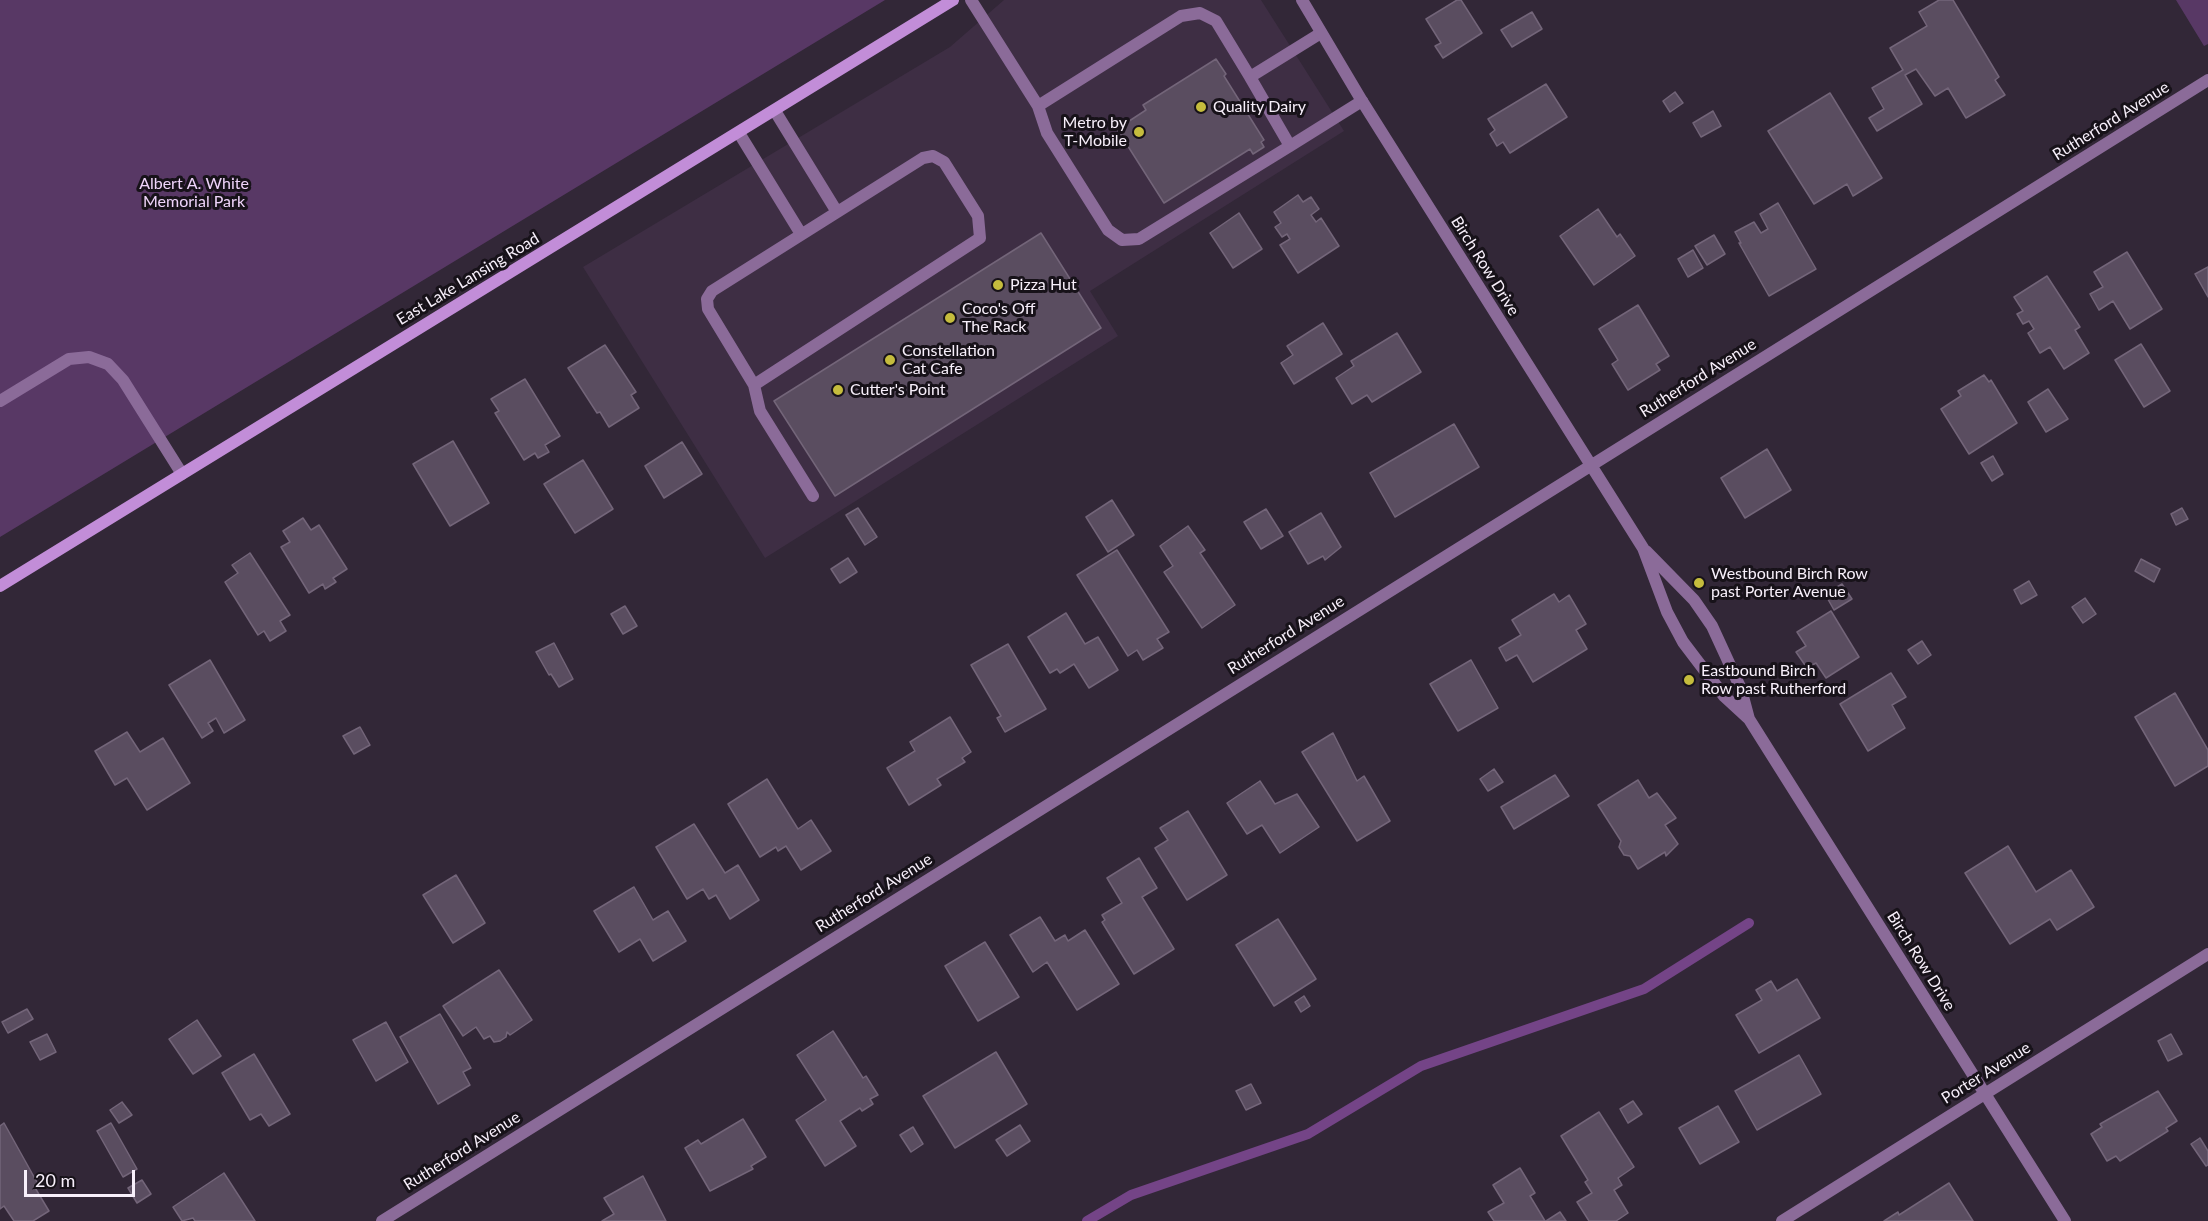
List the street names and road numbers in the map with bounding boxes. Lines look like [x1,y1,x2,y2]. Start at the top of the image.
street label: Rutherford Avenue [2049,77,2173,165]
street label: Birch Row Drive [1447,213,1523,319]
street label: East Lake Lansing Road [393,229,543,329]
street label: Rutherford Avenue [1636,334,1760,422]
street label: Rutherford Avenue [1224,591,1348,679]
street label: Rutherford Avenue [812,849,936,937]
street label: Birch Row Drive [1883,908,1959,1014]
street label: Porter Avenue [1938,1038,2034,1108]
street label: Rutherford Avenue [400,1107,524,1195]

